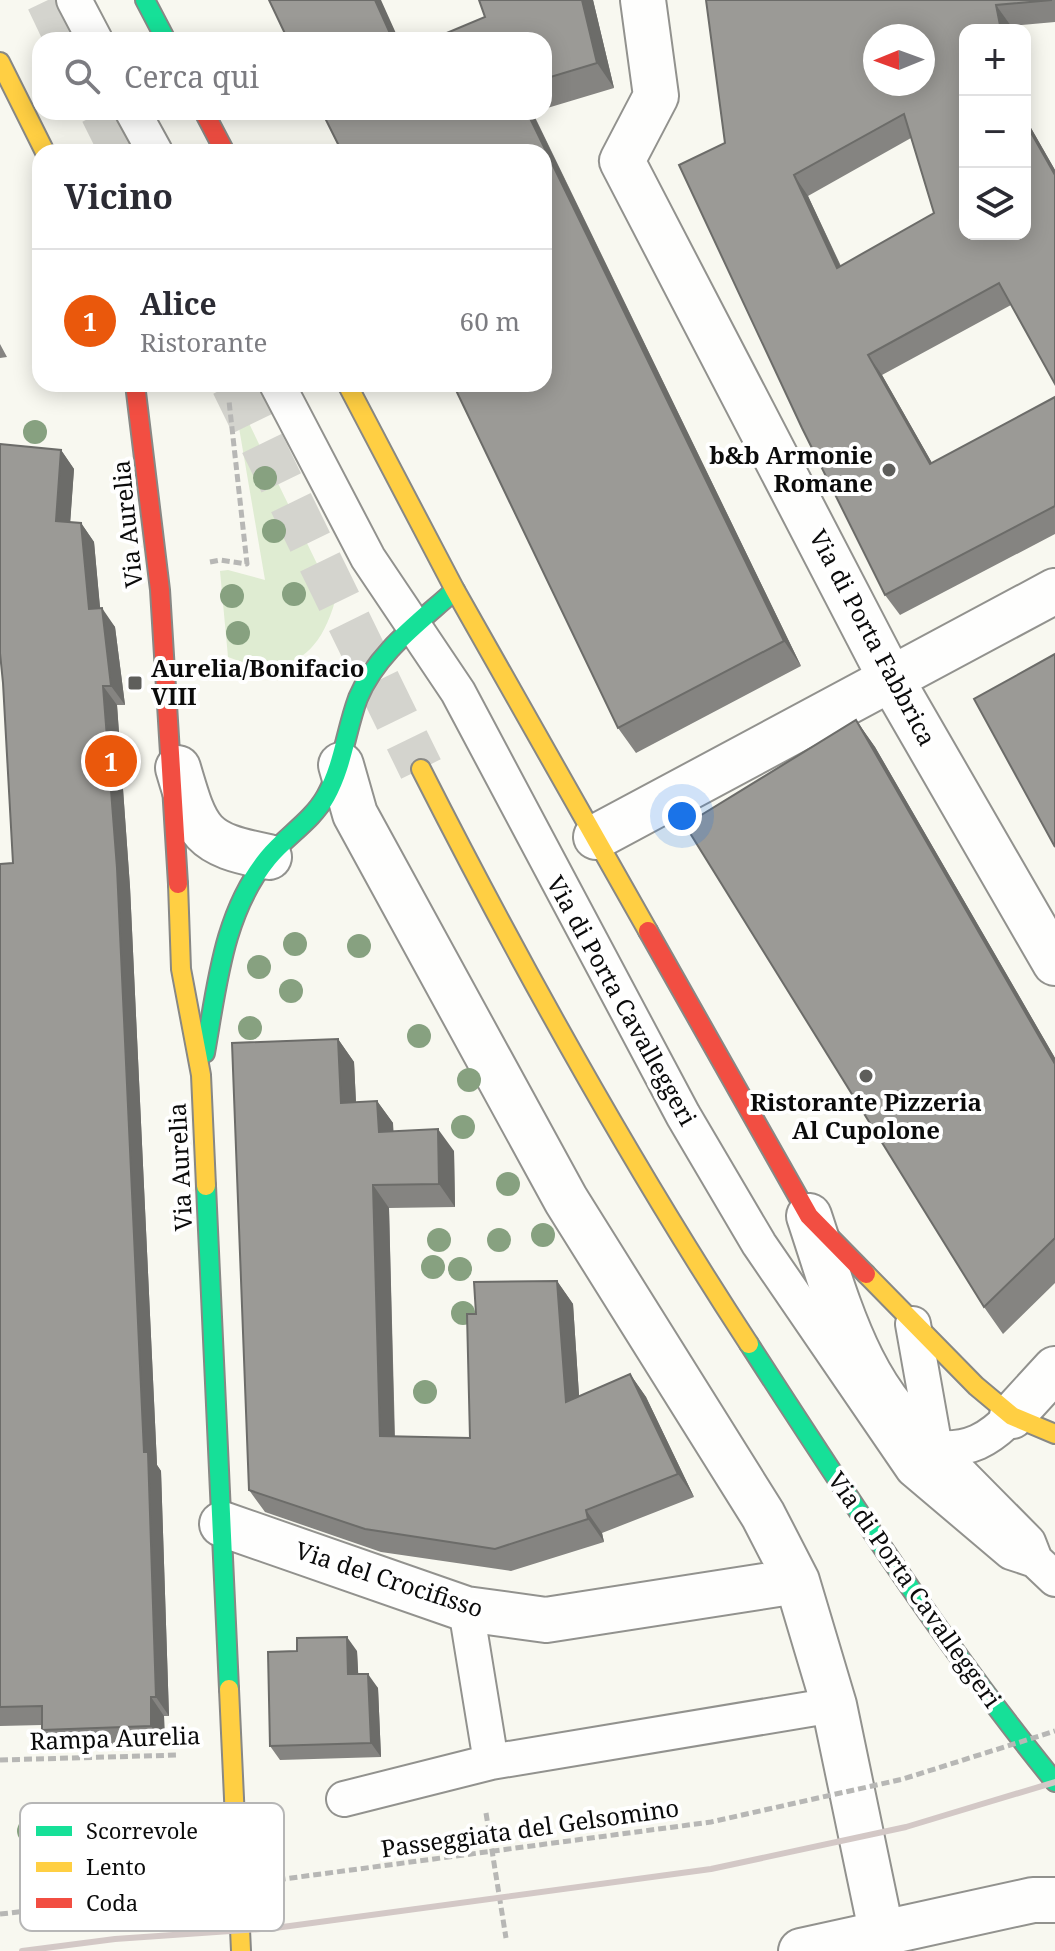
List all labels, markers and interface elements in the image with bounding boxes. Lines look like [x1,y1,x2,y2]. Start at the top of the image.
north arrow [863,24,935,96]
map controls [959,24,1031,240]
button: + [959,24,1031,96]
search box [32,32,552,120]
icon: search [60,54,104,98]
text: Cerca qui [124,56,259,97]
button: − [959,96,1031,168]
button: layers [959,168,1031,240]
text: Vicino [64,173,173,219]
text: Alice [140,283,217,324]
text: 1 [83,303,97,339]
text: 60 m [460,303,520,339]
text: Ristorante [140,324,267,360]
place label: b&b Armonie Romane [709,438,873,499]
street label: Via Aurelia [103,459,150,590]
marker: b&b Armonie Romane [880,461,898,479]
street label: Via di Porta Fabbrica [802,523,944,751]
place label: Aurelia/Bonifacio VIII [151,651,364,712]
marker: Aurelia/Bonifacio VIII [126,674,144,692]
pin: 1 [85,731,137,791]
your location [662,796,702,836]
street label: Via di Porta Cavalleggeri [540,869,705,1132]
marker: Ristorante Pizzeria Al Cupolone [857,1067,875,1085]
place label: Ristorante Pizzeria Al Cupolone [750,1085,982,1146]
street label: Via Aurelia [160,1102,199,1232]
street label: Via di Porta Cavalleggeri [821,1465,1010,1714]
street label: Via del Crocifisso [291,1533,488,1624]
street label: Rampa Aurelia [29,1718,201,1757]
street label: Passeggiata del Gelsomino [379,1790,681,1865]
legend [20,1803,284,1931]
text: Scorrevole [86,1815,198,1845]
text: Lento [86,1851,146,1881]
text: Coda [86,1887,138,1917]

